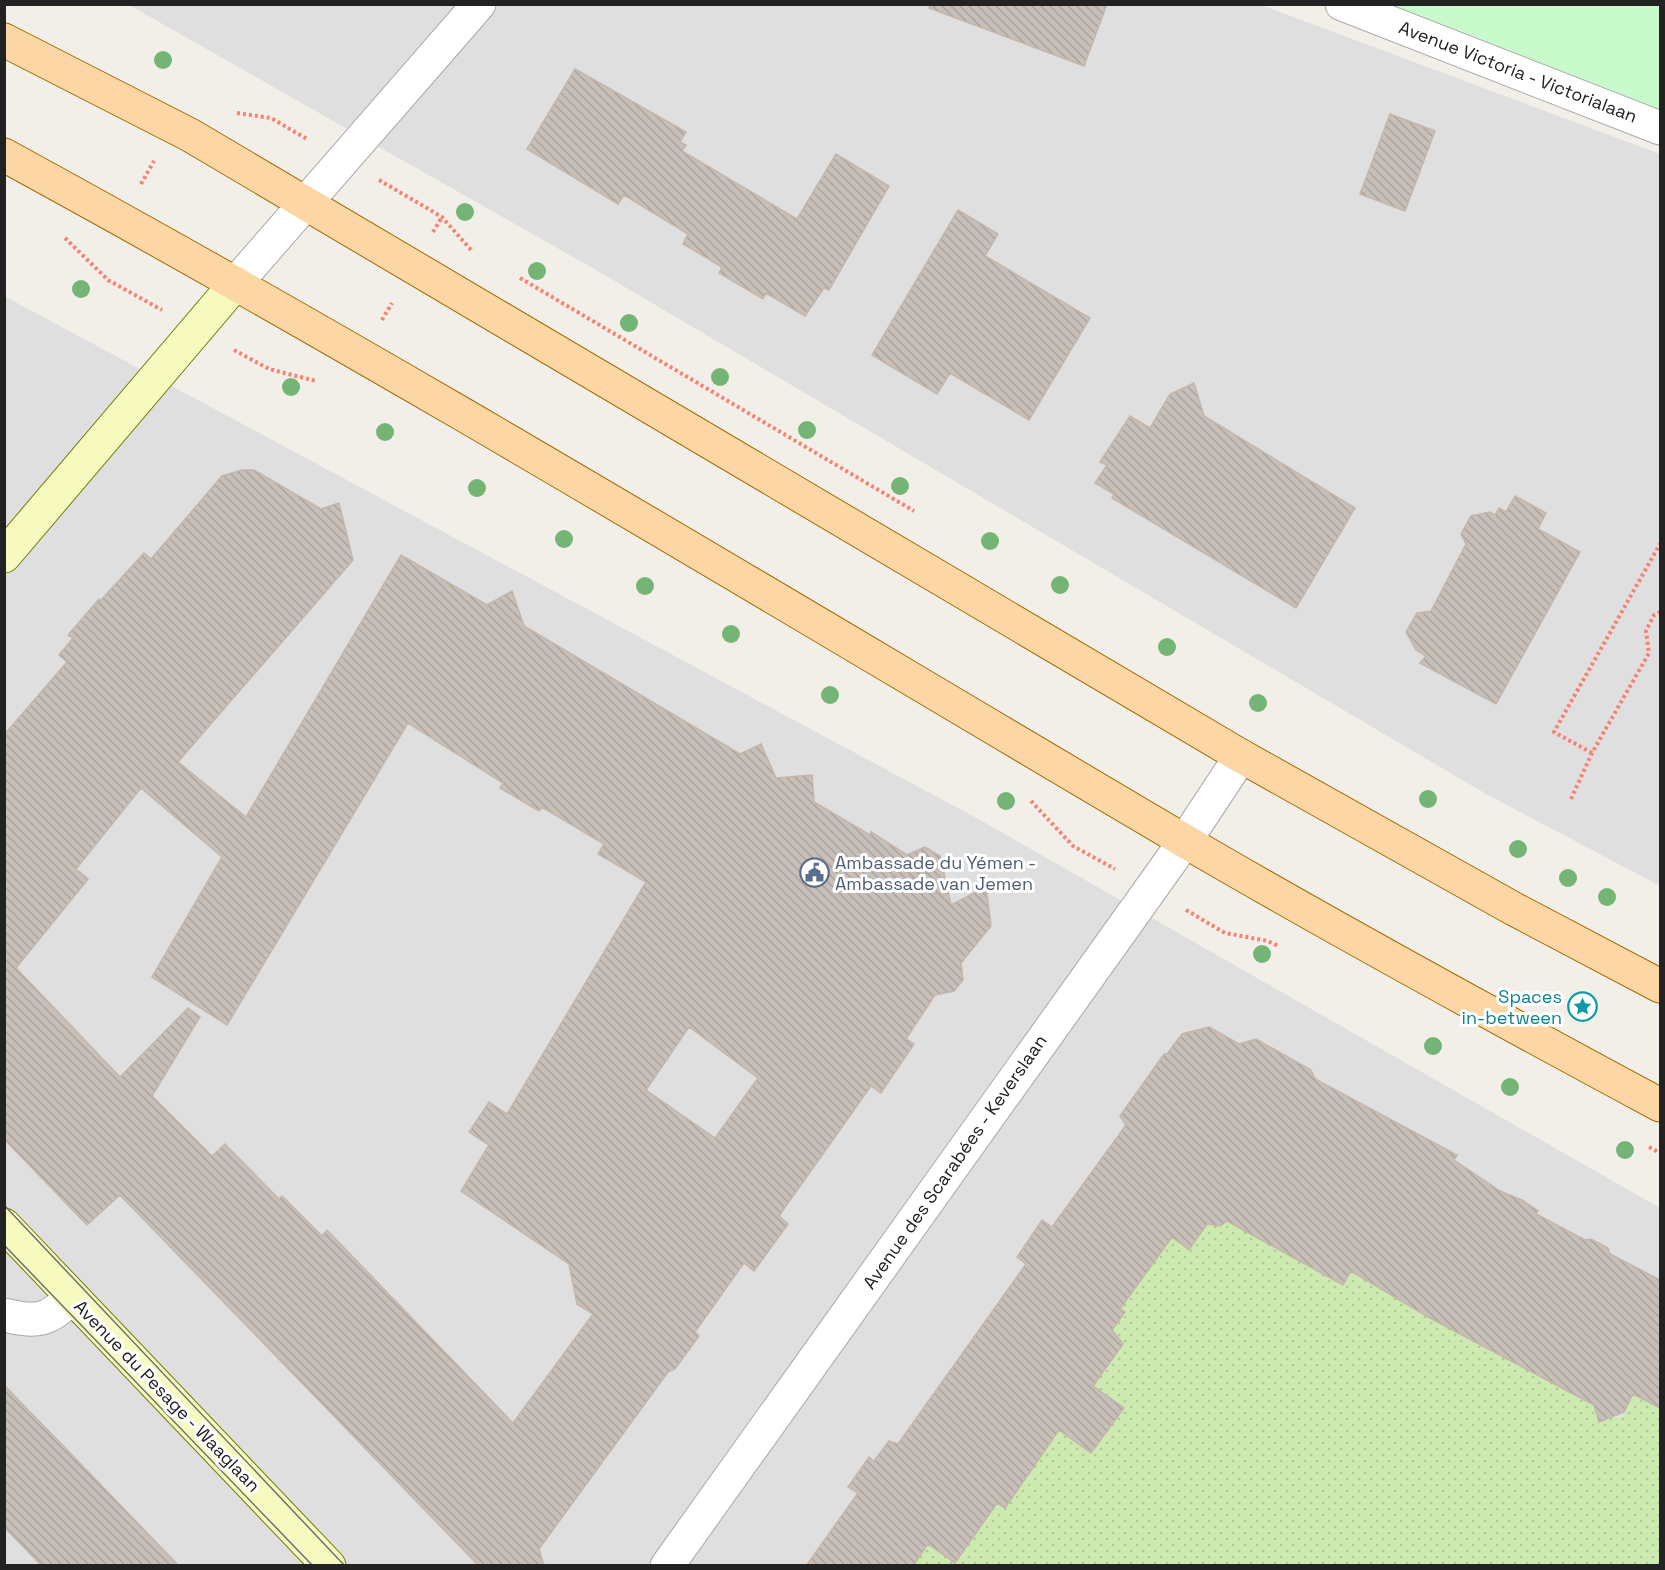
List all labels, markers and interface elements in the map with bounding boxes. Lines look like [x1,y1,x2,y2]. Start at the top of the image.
street label: Avenue Victoria - Victorialaan [1396,15,1641,128]
place label: Ambassade du Yémen - Ambassade van Jemen [835,851,1036,895]
public building icon: Ambassade du Yémen - Ambassade van Jemen [798,857,830,889]
place label: Spaces in-between [1462,985,1562,1029]
place icon: Spaces in-between [1567,991,1599,1023]
street label: Avenue des Scarabées - Keverslaan [858,1030,1052,1293]
street label: Avenue du Pesage - Waaglaan [69,1295,265,1497]

